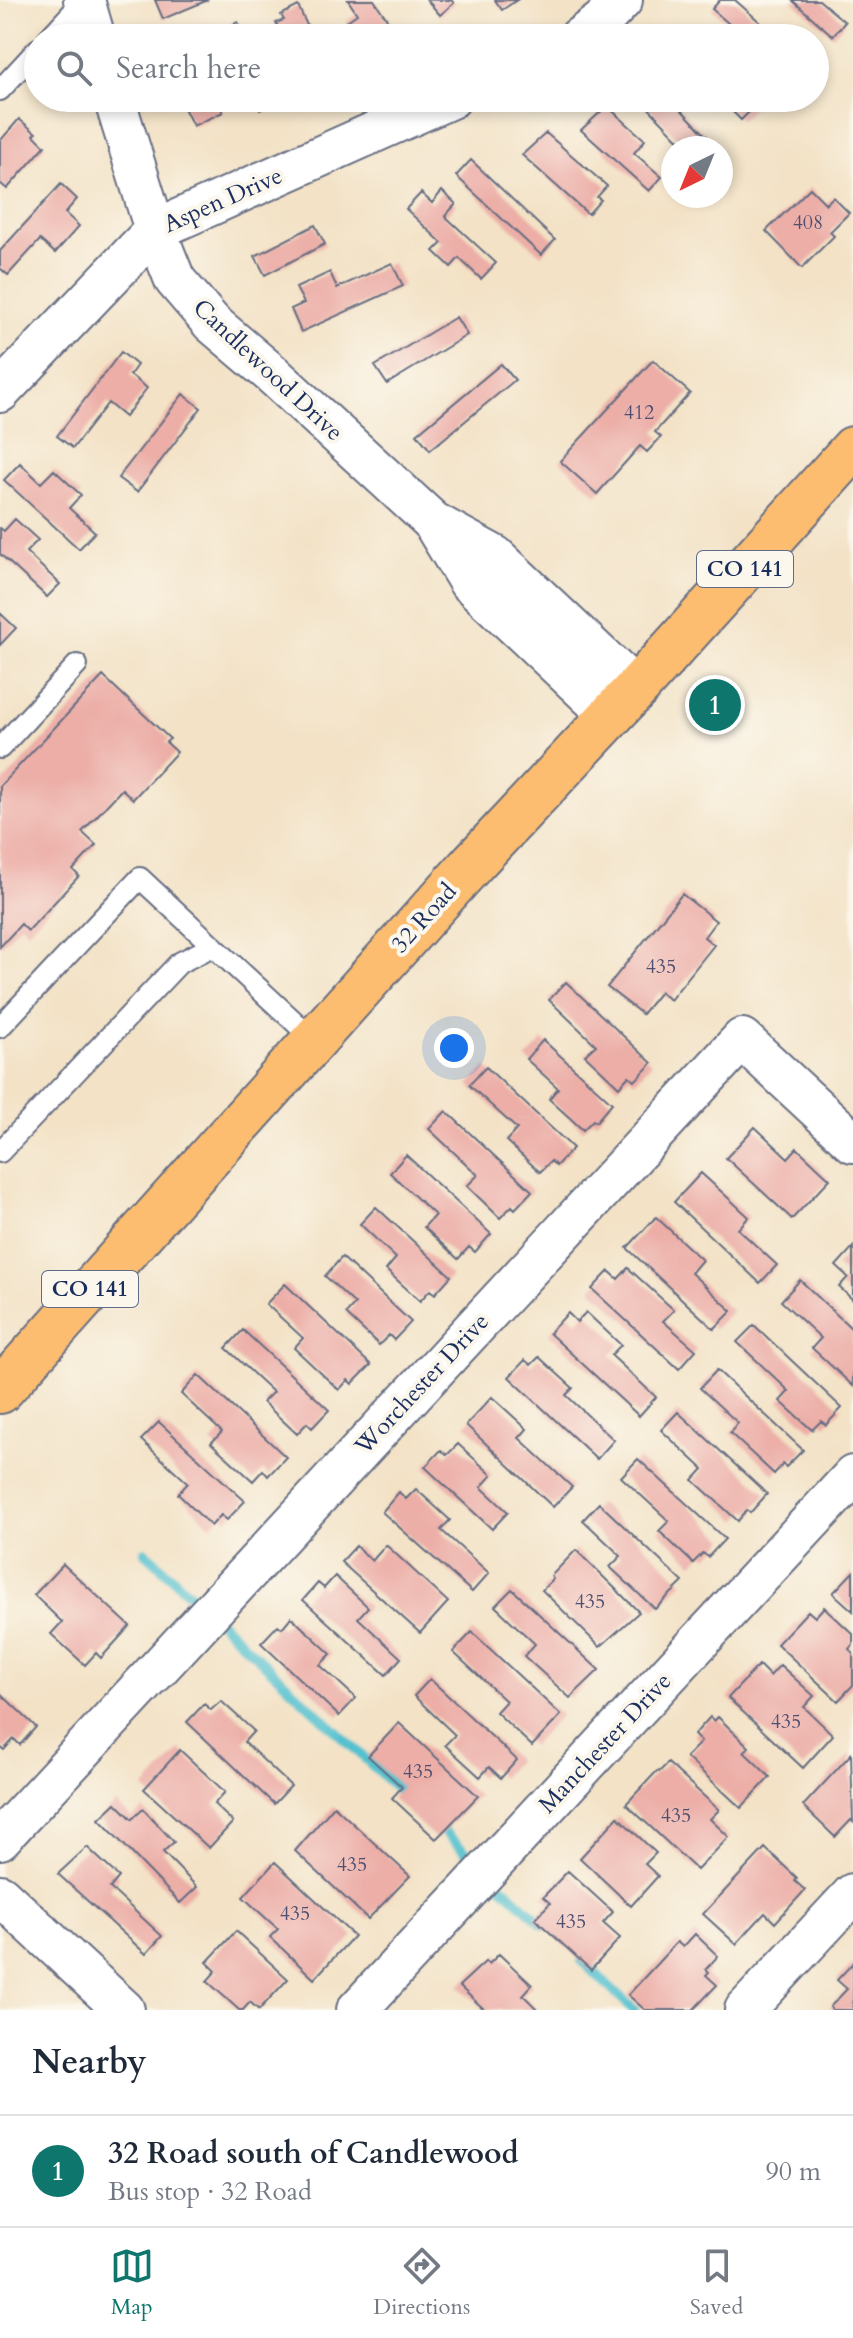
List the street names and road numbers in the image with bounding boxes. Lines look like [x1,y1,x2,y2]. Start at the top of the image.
street label: Aspen Drive [158,159,288,241]
street label: Candlewood Drive [186,292,350,448]
road number: CO 141 [697,551,793,587]
street label: 32 Road [384,876,464,960]
road number: CO 141 [42,1271,138,1307]
street label: Worchester Drive [347,1306,496,1463]
street label: Manchester Drive [531,1665,679,1821]

